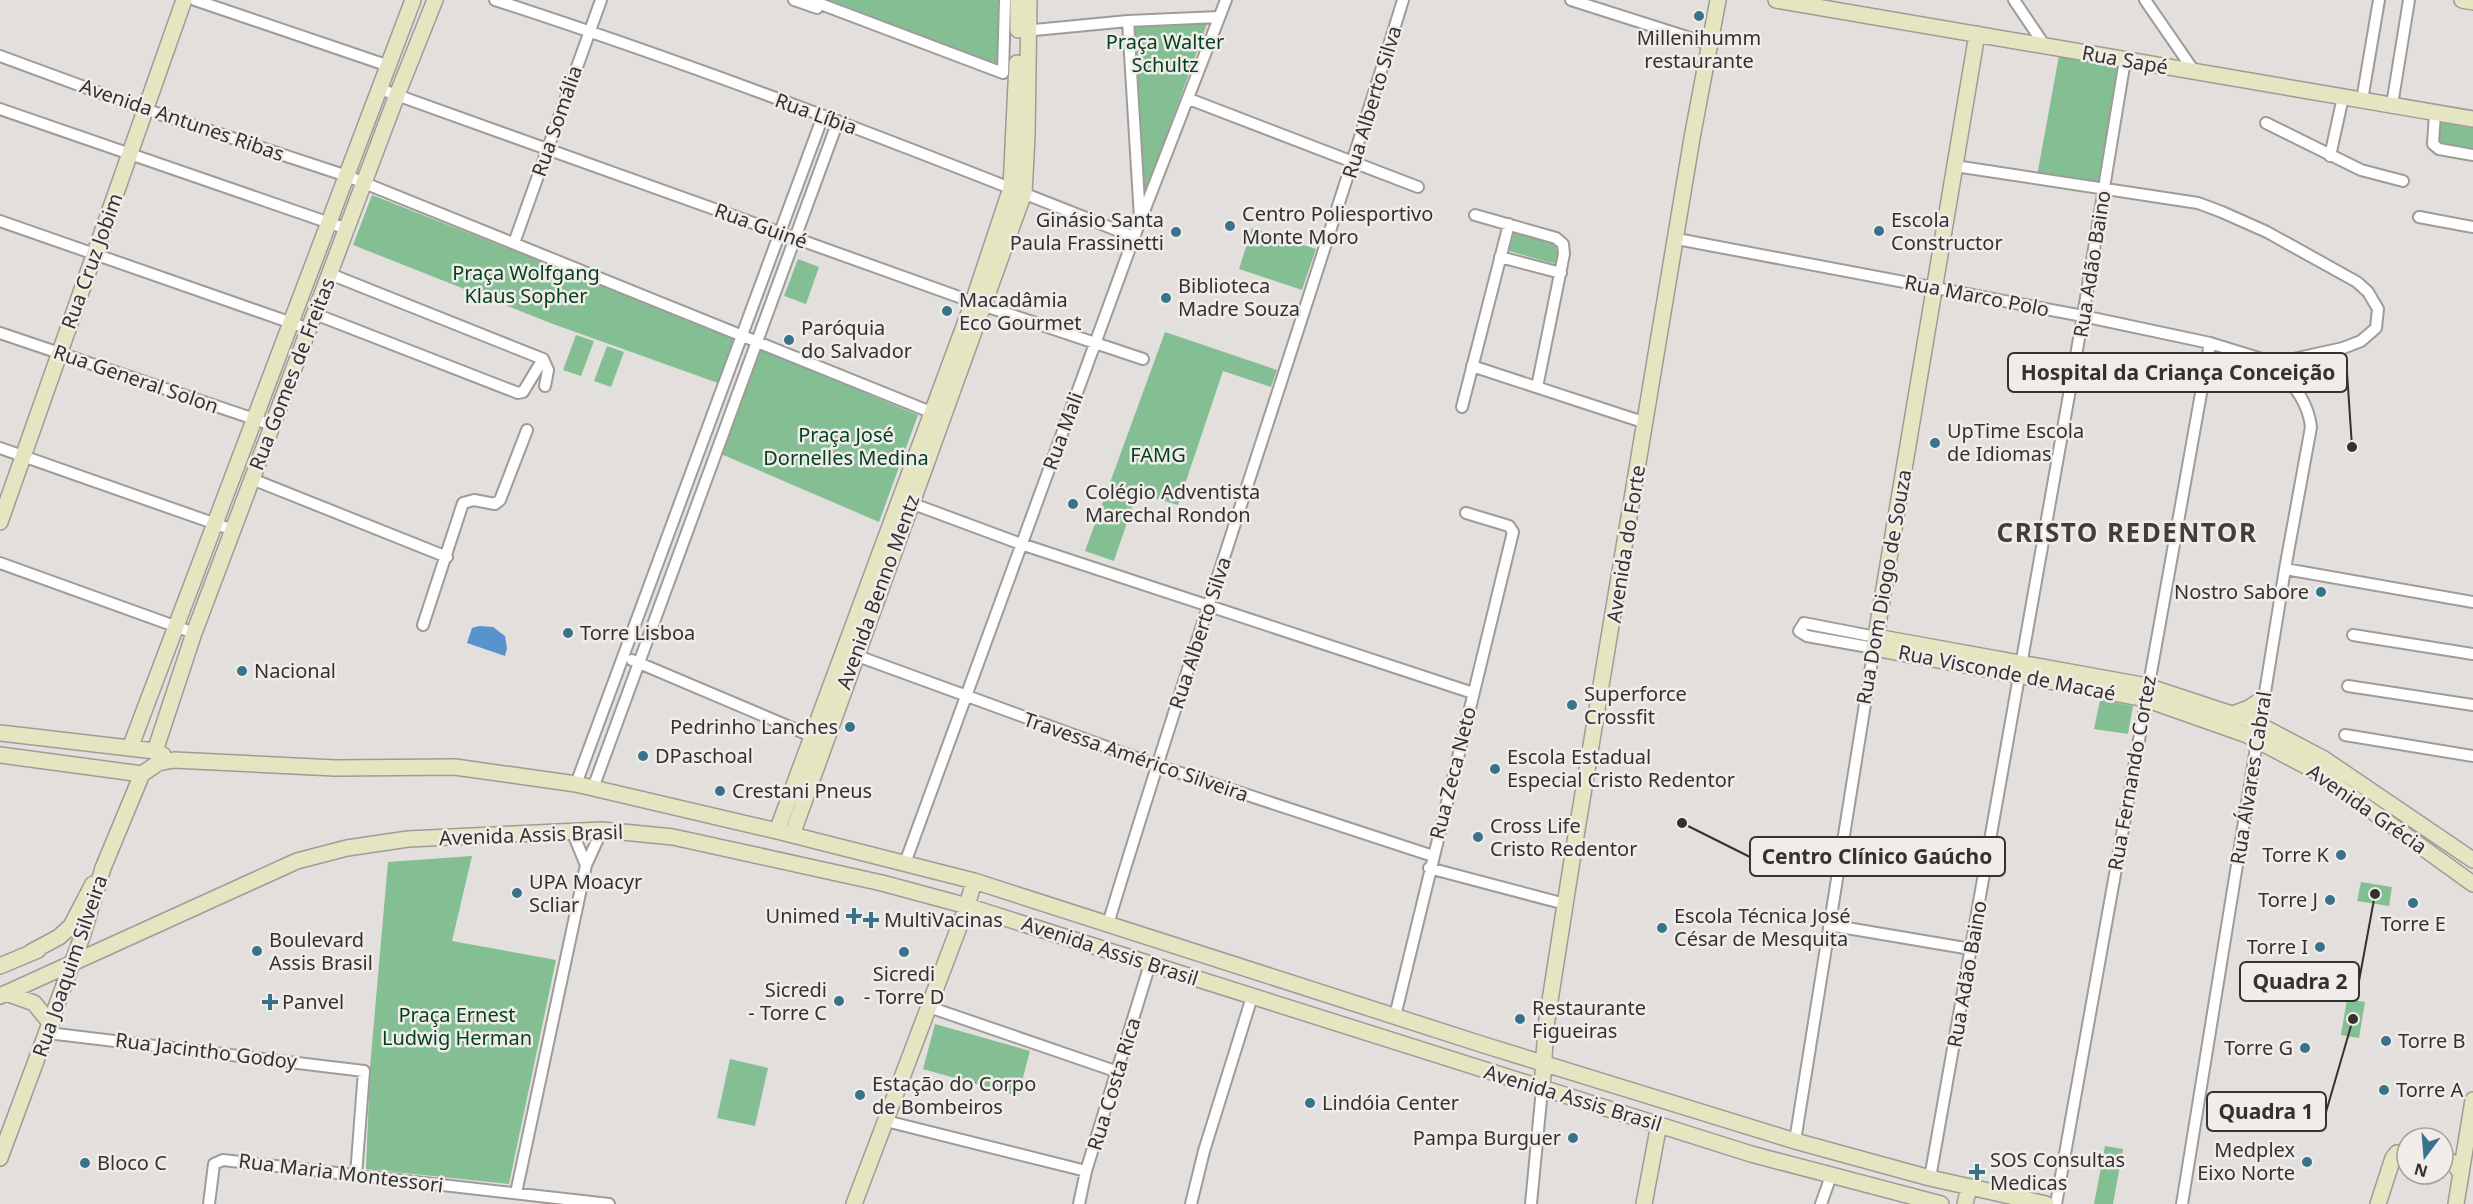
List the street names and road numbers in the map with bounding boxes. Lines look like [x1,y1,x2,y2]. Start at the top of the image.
street label: Rua Alberto Silva [1335,22,1408,181]
street label: Rua Sapé [2080,39,2170,80]
street label: Rua Somália [525,62,588,180]
street label: Avenida Antunes Ribas [76,72,288,167]
street label: Rua Líbia [771,86,861,141]
street label: Rua Adão Baino [2067,188,2116,339]
street label: Rua Cruz Jobim [54,189,129,333]
street label: Rua Guiné [711,196,811,255]
street label: Rua Marco Polo [1902,268,2052,323]
street label: Rua Gomes de Freitas [242,274,341,474]
street label: Rua General Solon [50,338,222,419]
street label: Rua Mali [1036,388,1089,473]
street label: Avenida do Forte [1600,463,1651,625]
street label: Rua Dom Diogo de Souza [1850,467,1917,707]
street label: Avenida Benno Mentz [830,491,925,693]
street label: Rua Alberto Silva [1162,553,1237,712]
street label: Rua Visconde de Macaé [1896,638,2118,707]
street label: Rua Fernando Cortez [2101,673,2162,872]
street label: Rua Álvares Cabral [2223,689,2278,866]
street label: Rua Zeca Neto [1423,704,1482,842]
street label: Travessa Américo Silveira [1020,705,1252,808]
street label: Avenida Grécia [2302,757,2432,860]
street label: Avenida Assis Brasil [438,818,624,851]
street label: Rua Joaquim Silveira [26,871,113,1060]
street label: Rua Adão Baino [1940,898,1993,1049]
street label: Avenida Assis Brasil [1018,909,1202,992]
street label: Rua Costa Rica [1080,1014,1147,1154]
street label: Rua Jacintho Godoy [114,1026,299,1075]
street label: Avenida Assis Brasil [1481,1058,1665,1137]
street label: Rua Maria Montessori [237,1147,445,1198]

